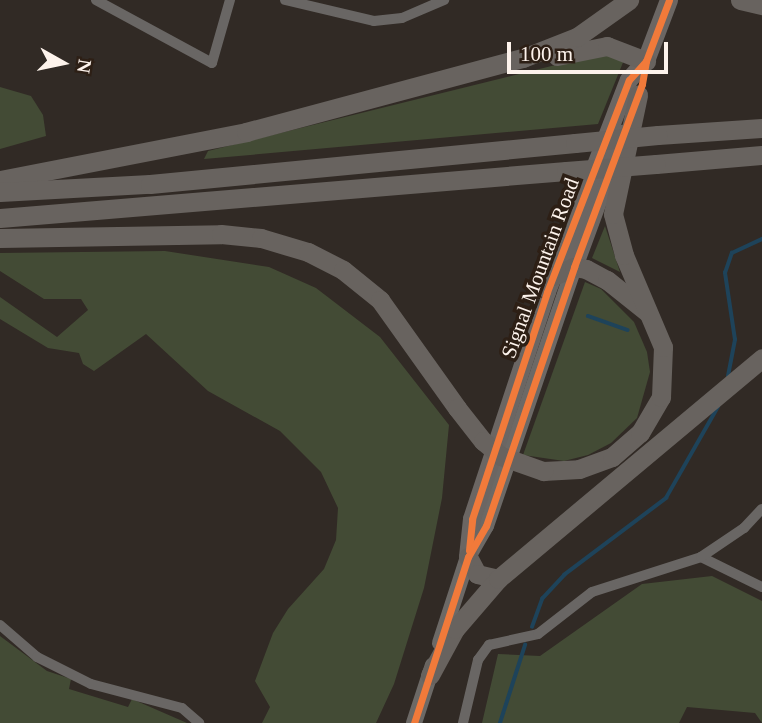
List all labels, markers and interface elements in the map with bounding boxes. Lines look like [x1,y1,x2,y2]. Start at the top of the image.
north arrow [28,28,98,98]
scale bar [510,28,671,72]
text: 100 m [520,42,573,66]
text: N [73,58,96,75]
street label: Signal Mountain Road [496,174,584,362]

